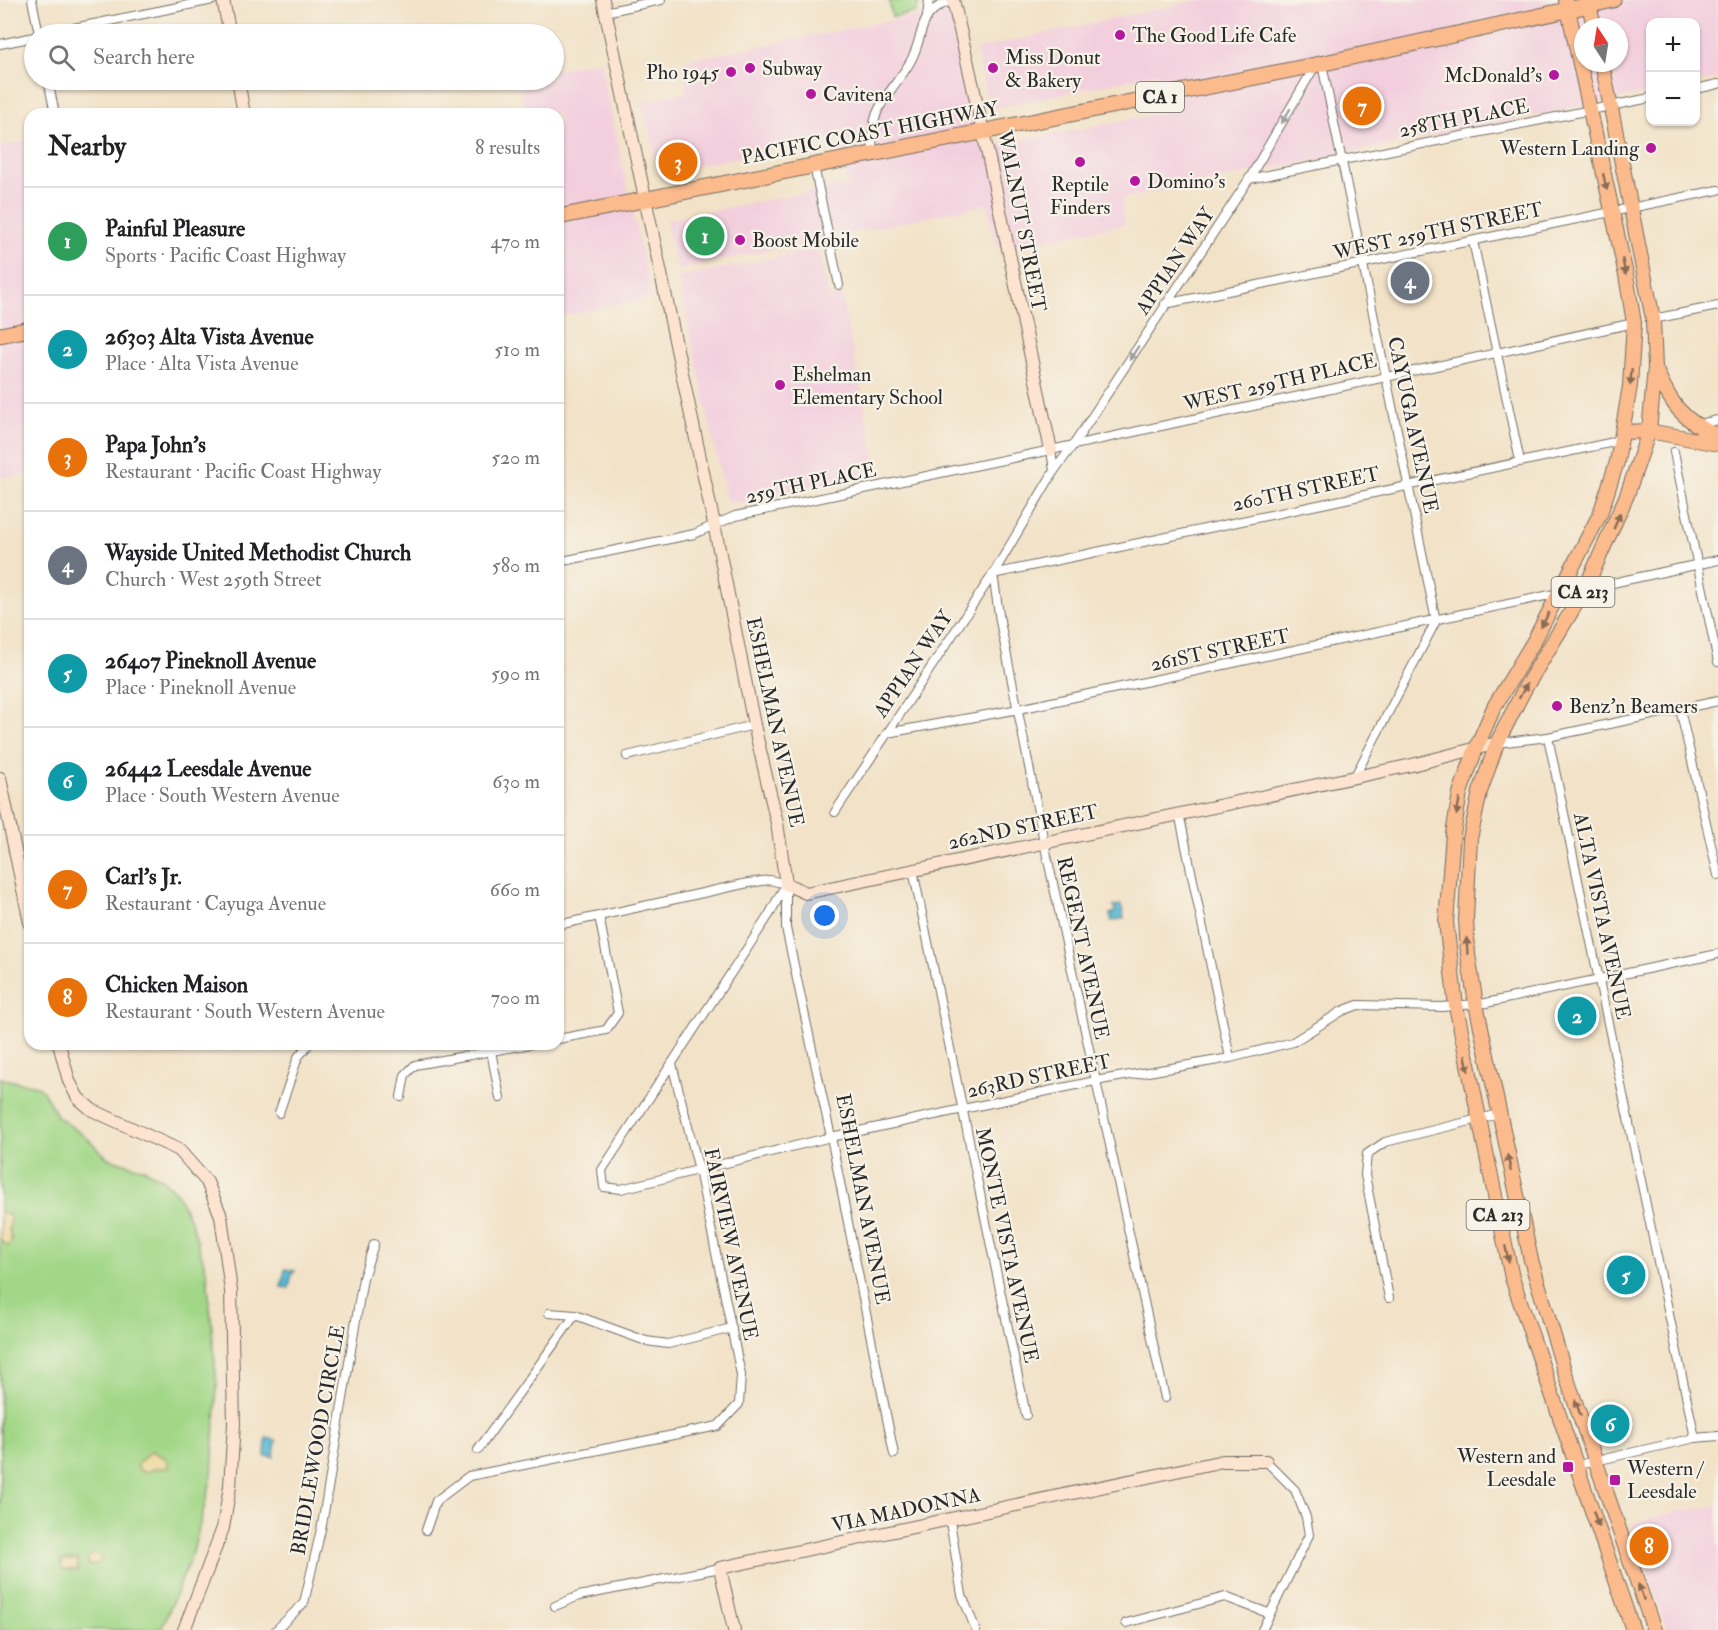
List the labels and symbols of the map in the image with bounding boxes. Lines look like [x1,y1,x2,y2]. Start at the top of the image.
north arrow [1574,18,1628,72]
place label: The Good Life Cafe [1132,23,1296,48]
marker: The Good Life Cafe [1113,28,1127,42]
place label: Miss Donut & Bakery [1005,45,1101,93]
place label: Subway [762,56,823,81]
place label: Pho 1945 [646,60,719,85]
marker: Subway [743,61,757,75]
marker: Miss Donut & Bakery [986,61,1000,75]
place label: McDonald's [1444,63,1542,88]
marker: Pho 1945 [724,65,738,79]
marker: McDonald's [1547,68,1561,82]
place label: Cavitena [823,82,893,107]
road number: CA 1 [1136,82,1184,112]
pin: 7 [1342,84,1382,128]
marker: Cavitena [804,87,818,101]
street label: 258TH PLACE [1397,93,1531,143]
street label: PACIFIC COAST HIGHWAY [739,96,1002,170]
one-way arrow [1281,108,1291,125]
street label: WALNUT STREET [992,127,1052,314]
place label: Western Landing [1499,136,1640,161]
pin: 3 [658,140,698,184]
marker: Western Landing [1644,141,1658,155]
marker: Reptile Finders [1073,155,1087,169]
place label: Domino's [1147,169,1225,194]
place label: Reptile Finders [1050,172,1110,220]
one-way arrow [1601,173,1611,192]
marker: Domino's [1128,174,1142,188]
street label: WEST 259TH STREET [1330,197,1545,266]
street label: APPIAN WAY [1129,202,1221,320]
pin: 1 [686,214,724,258]
place label: Boost Mobile [752,228,859,253]
marker: Boost Mobile [733,233,747,247]
pin: 4 [1390,258,1430,304]
one-way arrow [1620,258,1629,277]
street label: CAYUGA AVENUE [1382,334,1444,516]
one-way arrow [1128,345,1139,361]
street label: WEST 259TH PLACE [1180,348,1379,417]
place label: Eshelman Elementary School [792,362,943,410]
one-way arrow [1626,368,1636,387]
marker: Eshelman Elementary School [773,378,787,392]
street label: 259TH PLACE [744,457,878,509]
street label: 260TH STREET [1230,461,1382,517]
one-way arrow [1612,511,1622,529]
road number: CA 213 [1552,577,1614,607]
street label: APPIAN WAY [867,605,959,723]
one-way arrow [1540,612,1550,629]
street label: ESHELMAN AVENUE [741,615,809,829]
street label: 261ST STREET [1148,623,1292,677]
one-way arrow [1518,682,1528,699]
place label: Benz'n Beamers [1569,694,1698,719]
marker: Benz'n Beamers [1550,699,1564,713]
one-way arrow [1453,798,1462,817]
street label: 262ND STREET [946,799,1100,855]
street label: ALTA VISTA AVENUE [1568,809,1636,1022]
street label: REGENT AVENUE [1051,854,1115,1042]
your location [810,901,839,930]
one-way arrow [1463,937,1472,956]
pin: 2 [1558,994,1596,1038]
street label: 263RD STREET [965,1048,1113,1103]
one-way arrow [1463,1054,1473,1072]
street label: ESHELMAN AVENUE [830,1092,896,1306]
street label: MONTE VISTA AVENUE [970,1125,1044,1365]
street label: FAIRVIEW AVENUE [698,1145,764,1343]
one-way arrow [1504,1153,1513,1172]
road number: CA 213 [1466,1200,1530,1230]
one-way arrow [1503,1245,1512,1264]
pin: 5 [1606,1252,1646,1298]
street label: BRIDLEWOOD CIRCLE [285,1323,351,1557]
one-way arrow [1572,1399,1582,1417]
pin: 6 [1590,1402,1630,1446]
place label: Western and Leesdale [1456,1444,1556,1492]
place label: Western / Leesdale [1626,1456,1705,1504]
marker: Western and Leesdale [1561,1460,1575,1474]
marker: Western / Leesdale [1608,1473,1622,1487]
street label: VIA MADONNA [829,1482,983,1538]
one-way arrow [1592,1510,1601,1528]
pin: 8 [1630,1524,1668,1568]
one-way arrow [1636,1583,1646,1601]

